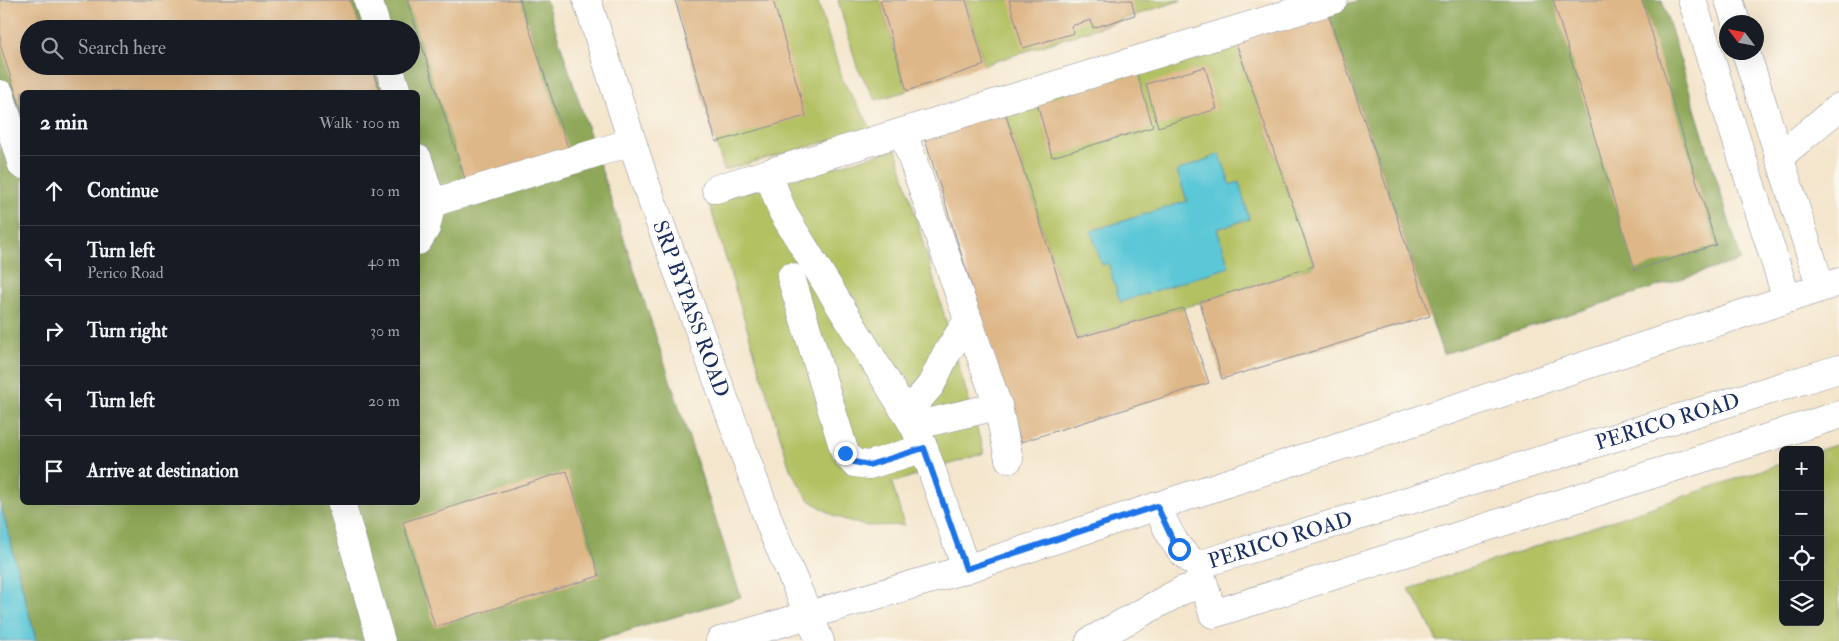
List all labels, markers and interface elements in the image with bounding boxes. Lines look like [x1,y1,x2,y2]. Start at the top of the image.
north arrow [1719,15,1764,60]
search box [20,20,420,75]
icon: search [38,34,66,62]
text: Search here [78,36,166,60]
text: 2 min [40,109,88,136]
text: Walk · 100 m [319,113,400,133]
icon: ahead [40,177,68,205]
text: Continue [87,179,158,203]
text: 10 m [370,181,400,201]
street label: SRP BYPASS ROAD [646,217,736,401]
text: Turn left [87,239,155,263]
icon: left [40,247,68,275]
text: 40 m [367,251,400,271]
text: Perico Road [87,263,164,283]
icon: right [40,317,68,345]
text: Turn right [87,319,167,343]
text: 30 m [370,321,400,341]
icon: left [40,387,68,415]
street label: PERICO ROAD [1592,387,1743,457]
text: Turn left [87,389,155,413]
text: 20 m [368,391,400,411]
route end [834,442,857,465]
map controls [1779,446,1824,626]
button: + [1779,446,1824,491]
icon: arrive [40,457,68,485]
text: Arrive at destination [87,459,239,483]
button: − [1779,491,1824,536]
street label: PERICO ROAD [1205,506,1356,575]
button: locate [1779,536,1824,581]
route start [1168,538,1191,561]
button: layers [1779,581,1824,626]

